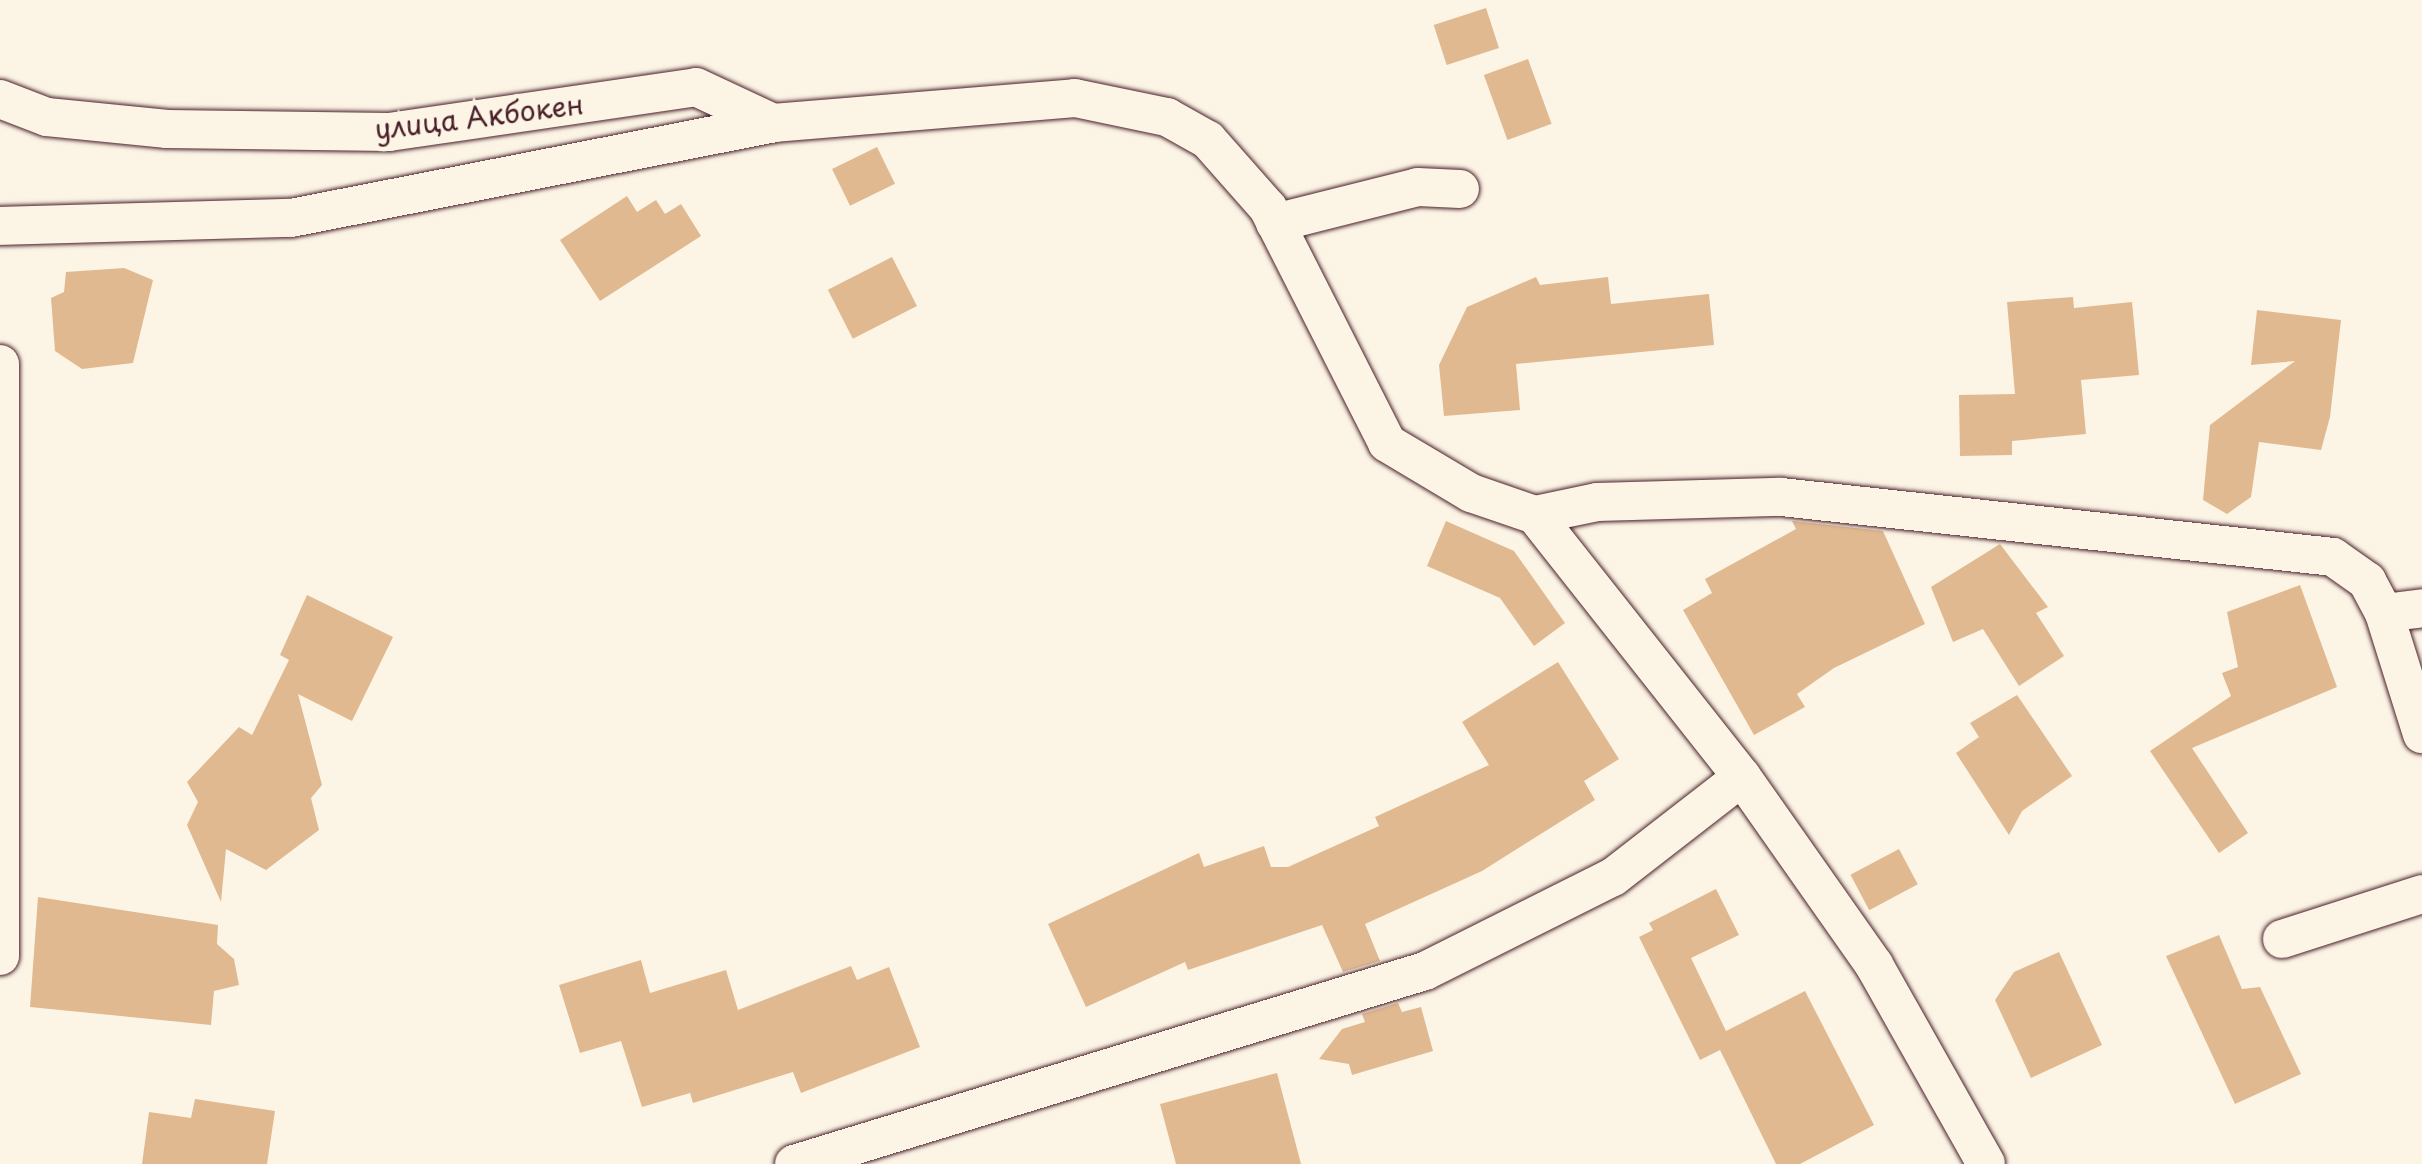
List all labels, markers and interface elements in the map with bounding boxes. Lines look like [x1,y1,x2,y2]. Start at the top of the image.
street label: улица Акбокен [372,86,586,146]

